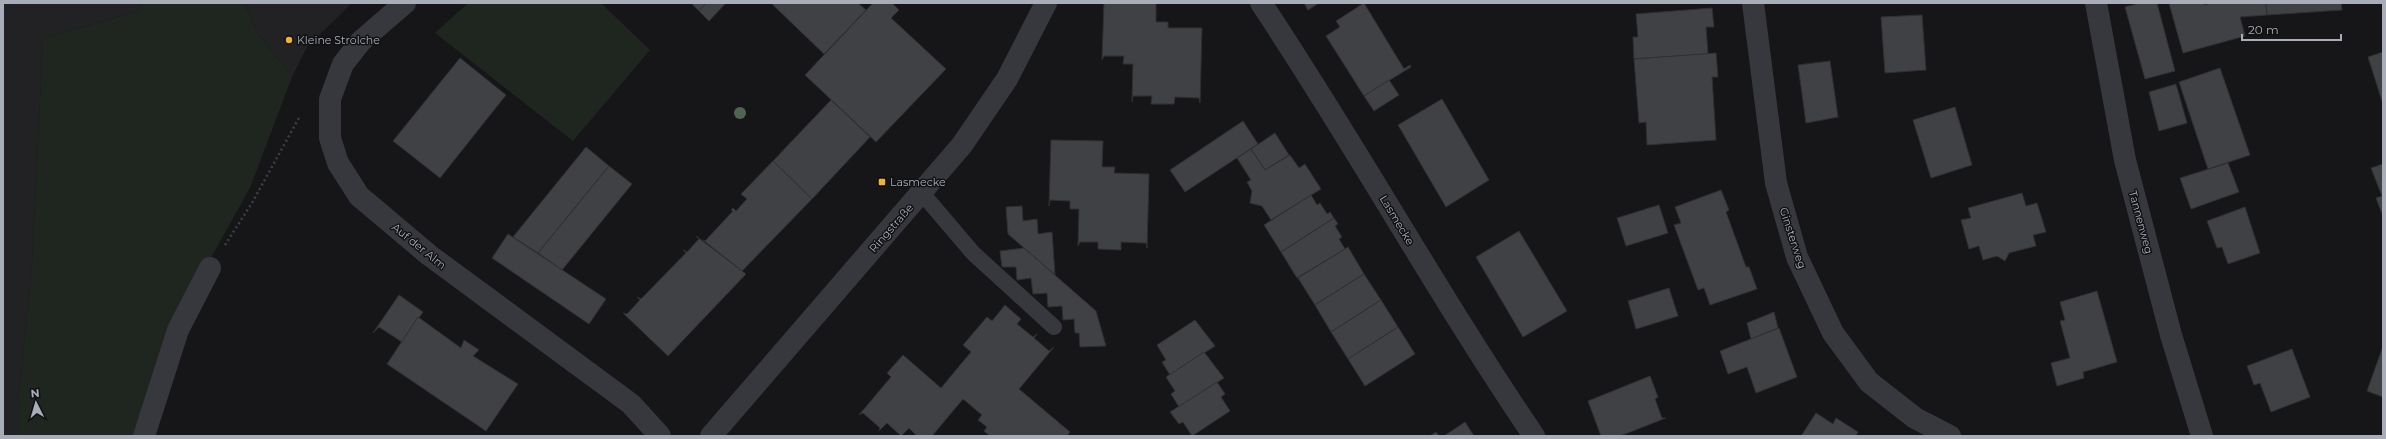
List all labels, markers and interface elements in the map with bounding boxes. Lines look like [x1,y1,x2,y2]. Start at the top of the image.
scale bar [2242,16,2341,42]
text: 20 m [2248,22,2279,37]
place label: Kleine Strolche [297,33,380,47]
marker: Kleine Strolche [284,35,294,45]
place label: Lasmecke [890,175,946,189]
marker: Lasmecke [877,177,887,187]
street label: Tannenweg [2126,189,2156,255]
street label: Lasmecke [1377,193,1418,248]
street label: Ringstraße [866,200,916,255]
street label: Ginsterweg [1777,206,1809,270]
street label: Auf der Alm [389,220,449,272]
north arrow [16,383,56,423]
text: N [30,386,40,400]

